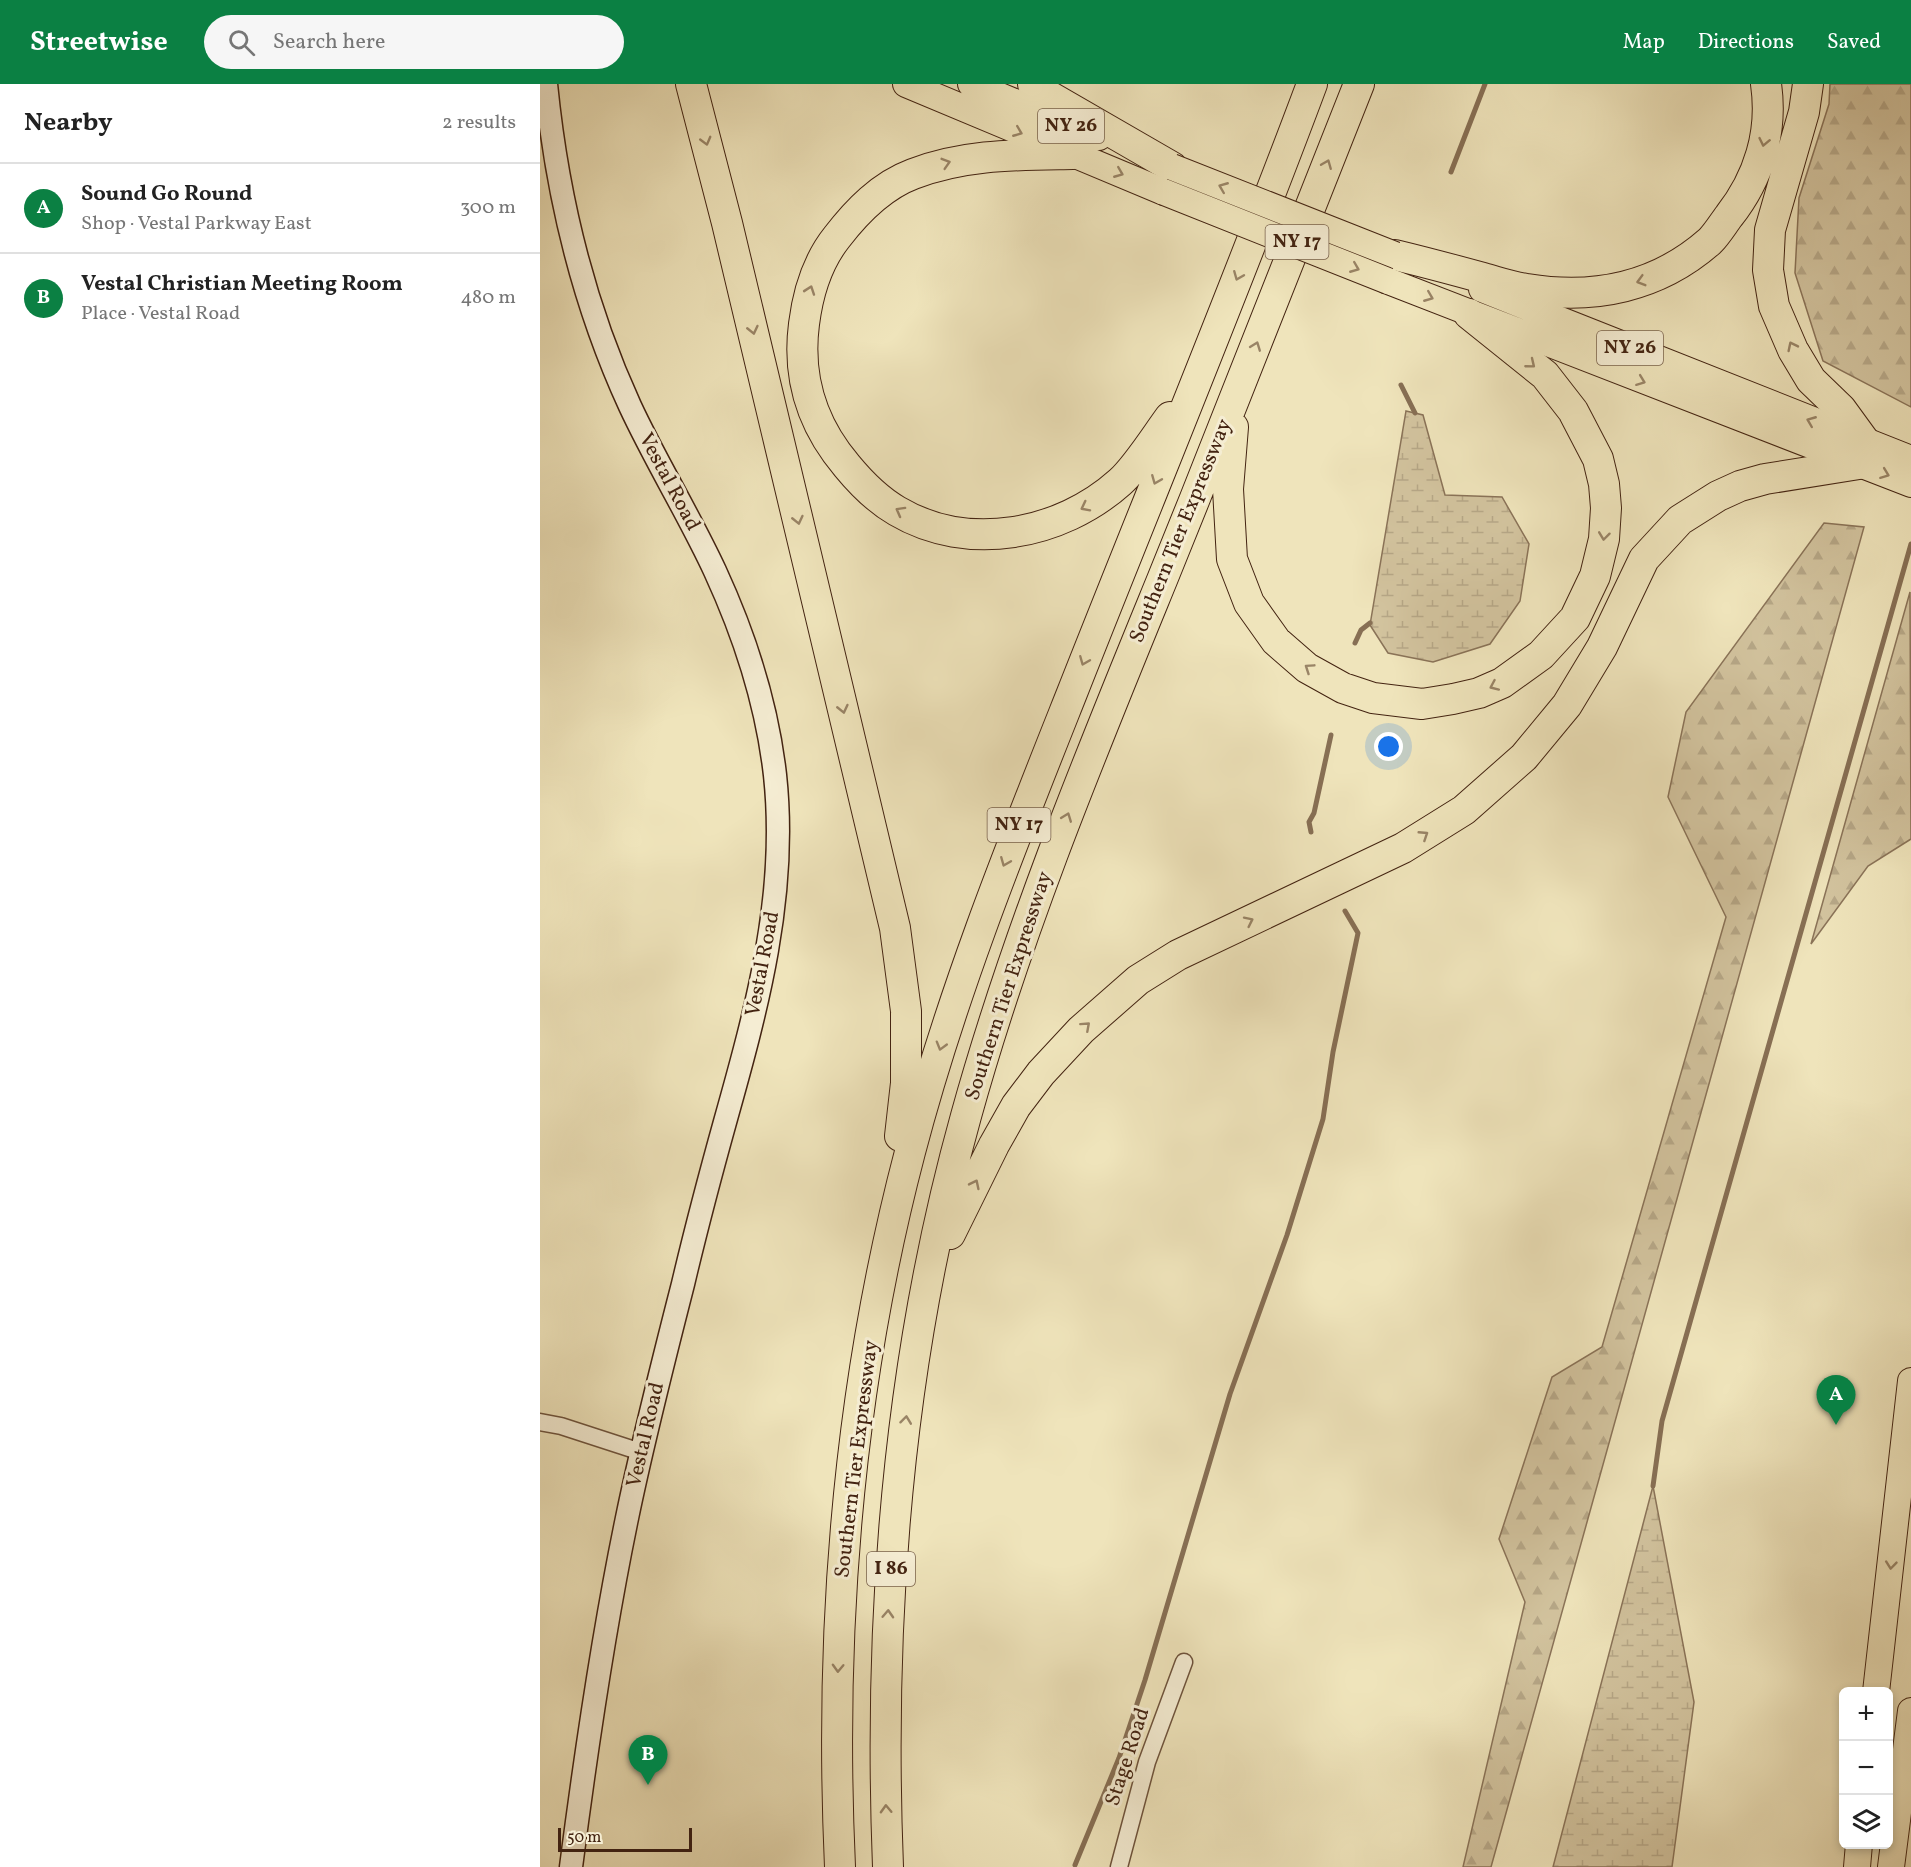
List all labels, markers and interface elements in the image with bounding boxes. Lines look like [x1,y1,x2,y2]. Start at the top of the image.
search box [204,15,624,69]
text: Streetwise [30,23,168,62]
icon: search [225,26,258,59]
text: Search here [273,27,385,58]
text: Map [1623,28,1665,57]
text: Directions [1698,28,1794,57]
text: Saved [1827,28,1881,57]
text: Nearby [24,105,113,141]
text: 2 results [442,109,516,137]
road number: NY 26 [1038,109,1104,143]
one-way arrow [1012,125,1023,137]
one-way arrow [699,135,711,145]
one-way arrow [1758,137,1771,147]
one-way arrow [940,158,951,171]
one-way arrow [1320,159,1333,170]
one-way arrow [1112,166,1123,178]
text: Sound Go Round [81,179,252,210]
one-way arrow [1218,182,1229,194]
text: A [36,194,51,222]
text: 300 m [460,194,516,222]
text: Shop · Vestal Parkway East [81,210,312,238]
road number: NY 17 [1266,225,1329,259]
one-way arrow [1349,261,1360,273]
text: Vestal Christian Meeting Room [81,269,403,300]
one-way arrow [1233,269,1245,280]
one-way arrow [1636,274,1647,286]
text: B [37,284,50,312]
text: 480 m [461,284,516,312]
one-way arrow [803,286,816,296]
one-way arrow [1422,290,1433,302]
text: Place · Vestal Road [81,300,240,328]
one-way arrow [745,325,758,335]
road number: NY 26 [1597,331,1663,365]
one-way arrow [1249,341,1261,352]
one-way arrow [1787,342,1799,353]
one-way arrow [1525,356,1536,367]
one-way arrow [1635,374,1646,386]
street label: Southern Tier Expressway [1123,414,1239,647]
one-way arrow [1806,415,1817,428]
street label: Vestal Road [631,428,707,536]
one-way arrow [1879,467,1890,479]
one-way arrow [1151,473,1163,484]
one-way arrow [1081,500,1092,511]
one-way arrow [895,507,906,518]
one-way arrow [791,514,804,524]
one-way arrow [1598,531,1610,540]
one-way arrow [1079,655,1092,666]
one-way arrow [1304,664,1315,675]
one-way arrow [1489,679,1500,691]
one-way arrow [836,704,849,714]
your location [1374,732,1403,761]
road number: NY 17 [988,808,1050,842]
one-way arrow [1060,812,1073,822]
one-way arrow [1418,831,1428,843]
one-way arrow [1000,856,1012,867]
street label: Southern Tier Expressway [958,867,1060,1104]
street label: Vestal Road [739,909,787,1019]
one-way arrow [1242,916,1253,928]
one-way arrow [1079,1022,1090,1033]
one-way arrow [936,1040,948,1051]
one-way arrow [967,1179,979,1190]
street label: Southern Tier Expressway [828,1338,886,1579]
pin: A [1816,1376,1856,1425]
street label: Vestal Road [620,1380,672,1490]
one-way arrow [899,1415,911,1424]
road number: I 86 [867,1552,915,1586]
one-way arrow [1885,1560,1897,1569]
one-way arrow [881,1609,894,1618]
one-way arrow [831,1663,844,1672]
map controls [1839,1687,1893,1849]
button: + [1839,1687,1893,1741]
street label: Stage Road [1098,1704,1158,1810]
pin: B [628,1736,668,1785]
button: − [1839,1741,1893,1795]
button: layers [1839,1795,1893,1849]
one-way arrow [880,1804,892,1813]
scale bar [558,1825,692,1852]
text: 50 m [567,1827,601,1849]

